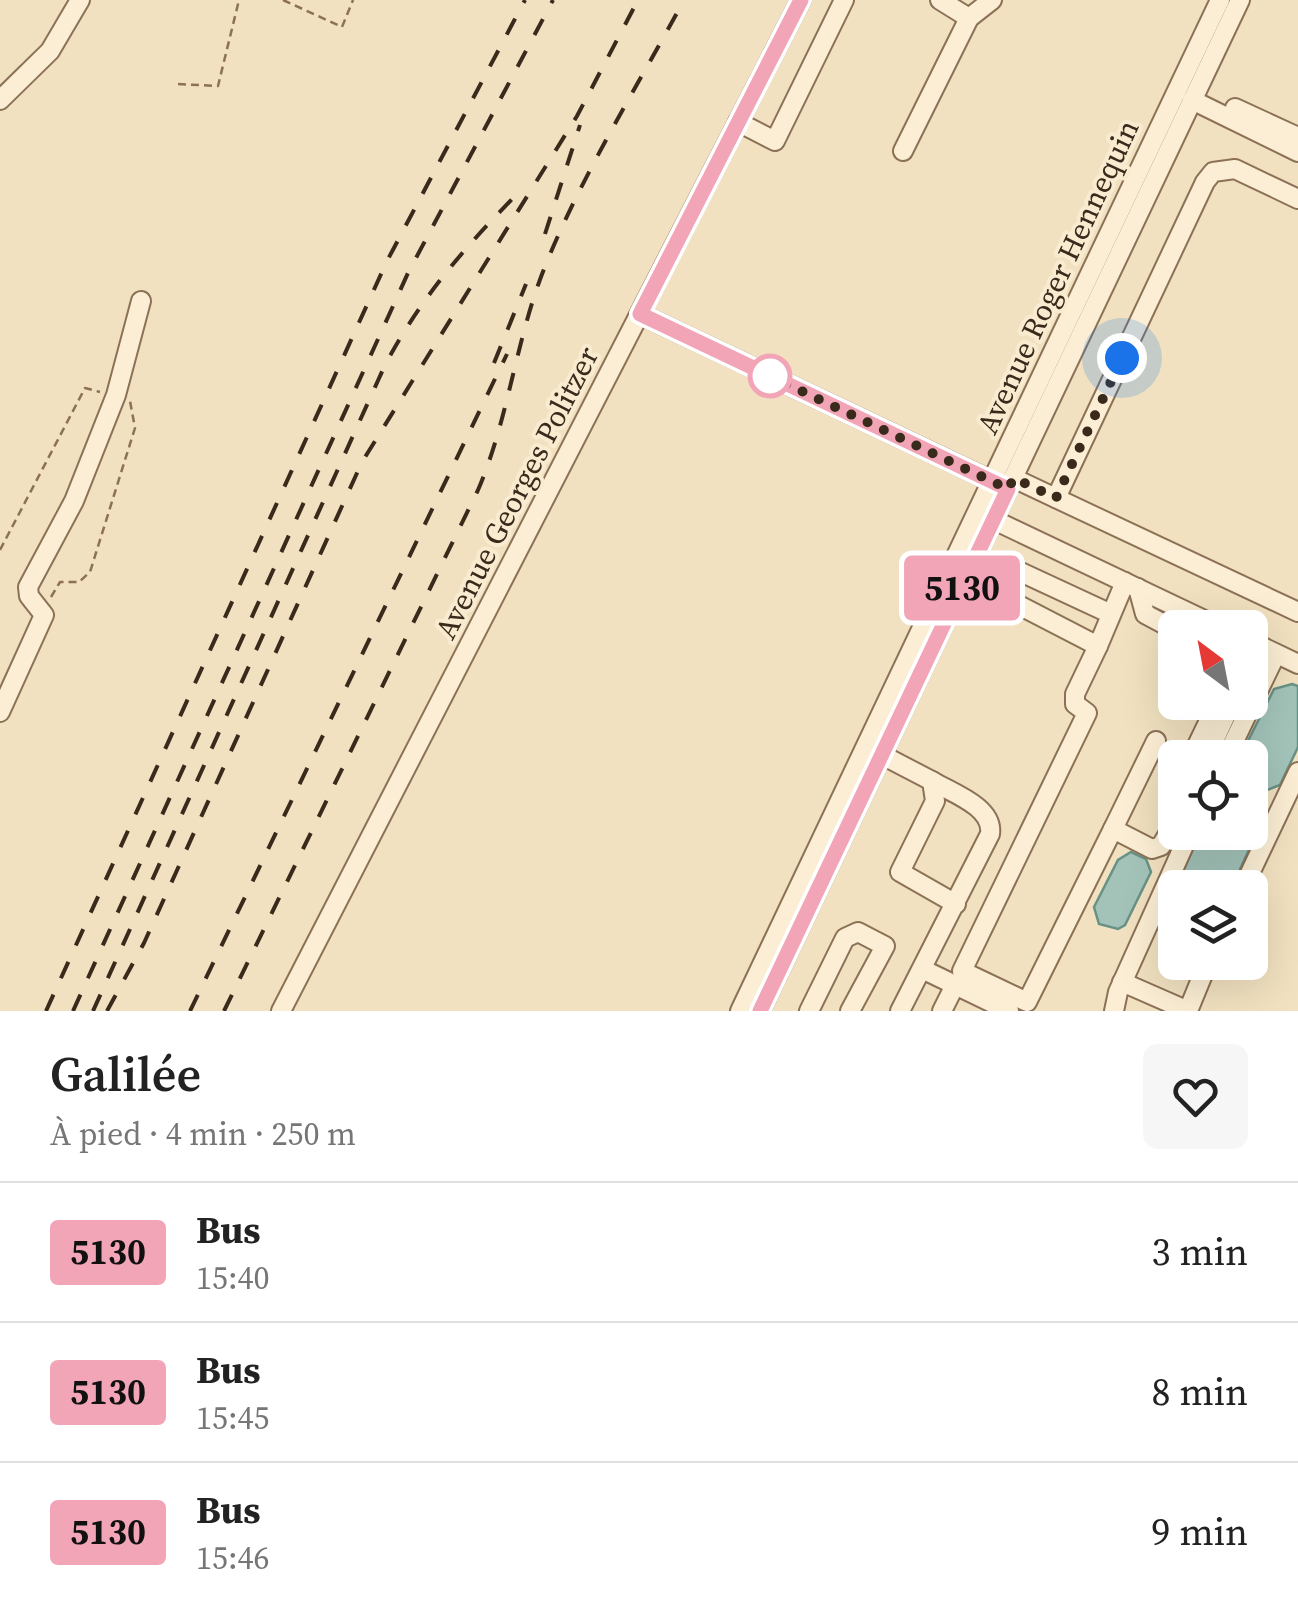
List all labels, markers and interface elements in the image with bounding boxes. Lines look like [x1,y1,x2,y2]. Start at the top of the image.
street label: Avenue Roger Hennequin [967,113,1149,441]
your location [1097,333,1147,383]
street label: Avenue Georges Politzer [425,339,608,646]
unlabelled marker [749,355,791,397]
line badge: 5130 [892,556,1032,620]
text: 5130 [924,564,1000,612]
north arrow [1158,610,1268,720]
map controls [1158,610,1268,980]
button: locate [1158,740,1268,850]
button: layers [1158,870,1268,980]
text: Galilée [50,1041,201,1107]
button: heart [1143,1044,1248,1149]
text: À pied · 4 min · 250 m [50,1112,356,1156]
text: Bus [196,1204,261,1256]
text: 3 min [1152,1226,1248,1278]
text: 5130 [70,1228,146,1276]
text: 15:40 [196,1256,270,1300]
text: Bus [196,1344,261,1396]
text: 8 min [1152,1366,1248,1418]
text: 5130 [70,1368,146,1416]
text: 15:45 [196,1396,270,1440]
text: Bus [196,1484,261,1536]
text: 9 min [1152,1506,1248,1558]
text: 5130 [70,1508,146,1556]
text: 15:46 [196,1536,270,1580]

